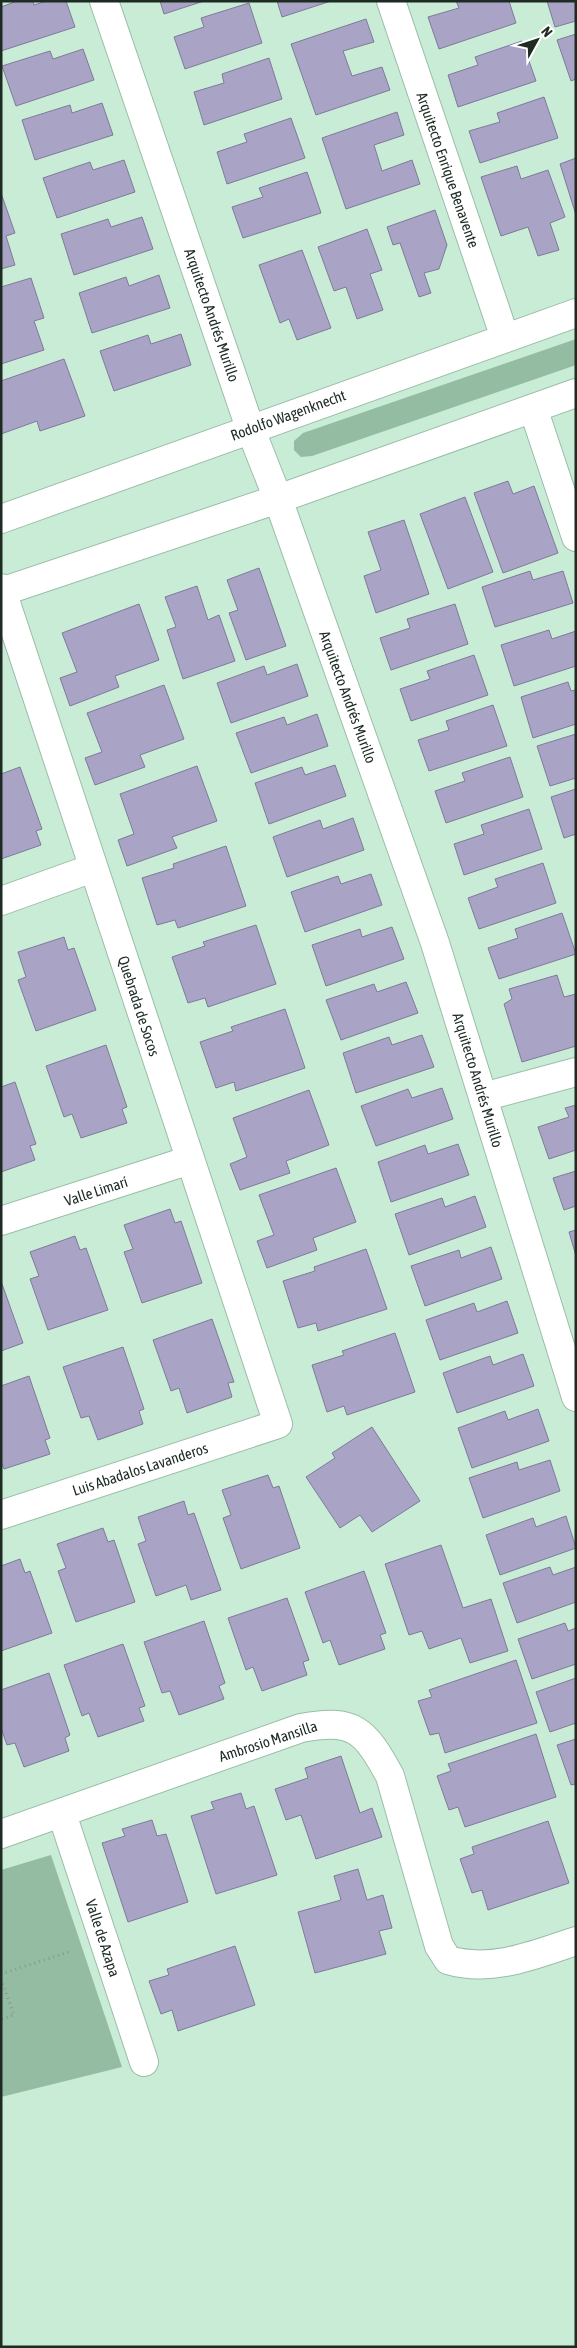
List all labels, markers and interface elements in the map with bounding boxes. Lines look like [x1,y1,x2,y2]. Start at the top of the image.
north arrow [512,15,562,65]
text: N [538,23,556,40]
street label: Arquitecto Enrique Benavente [413,90,483,250]
street label: Arquitecto Andrés Murillo [181,246,243,384]
street label: Rodolfo Wagenknecht [228,386,348,444]
street label: Arquitecto Andrés Murillo [316,628,380,766]
street label: Quebrada de Socos [115,954,163,1058]
street label: Arquitecto Andrés Murillo [449,1011,507,1149]
street label: Valle Limarí [62,1173,130,1209]
street label: Luis Abadalos Lavanderos [70,1439,210,1499]
street label: Ambrosio Mansilla [217,1717,319,1765]
street label: Valle de Azapa [83,1897,124,1979]

